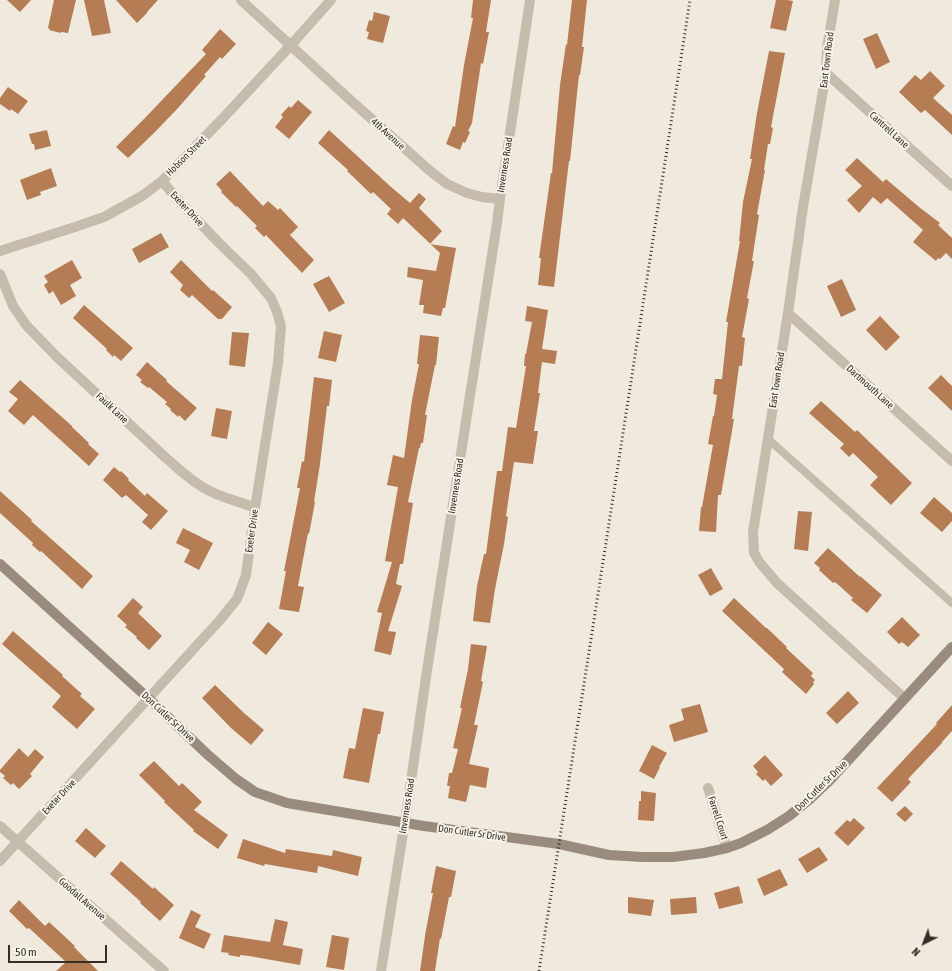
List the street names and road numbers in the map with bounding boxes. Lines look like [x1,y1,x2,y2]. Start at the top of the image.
street label: East Town Road [818,31,836,89]
street label: Cantrell Lane [867,109,911,151]
street label: 4th Avenue [369,116,407,152]
street label: Hobson Street [163,133,209,179]
street label: Inverness Road [495,136,515,194]
street label: Exeter Drive [168,189,206,229]
street label: East Town Road [767,351,787,409]
street label: Dartmouth Lane [844,363,896,411]
street label: Faulk Lane [93,390,131,426]
street label: Inverness Road [446,457,466,515]
street label: Exeter Drive [243,508,261,554]
street label: Don Cutler Sr Drive [139,689,197,745]
street label: Don Cutler Sr Drive [792,758,850,814]
street label: Exeter Drive [40,777,78,817]
street label: Inverness Road [397,777,417,835]
street label: Farrell Court [705,795,731,841]
street label: Don Cutler Sr Drive [437,822,507,844]
street label: Goodall Avenue [56,875,108,923]

